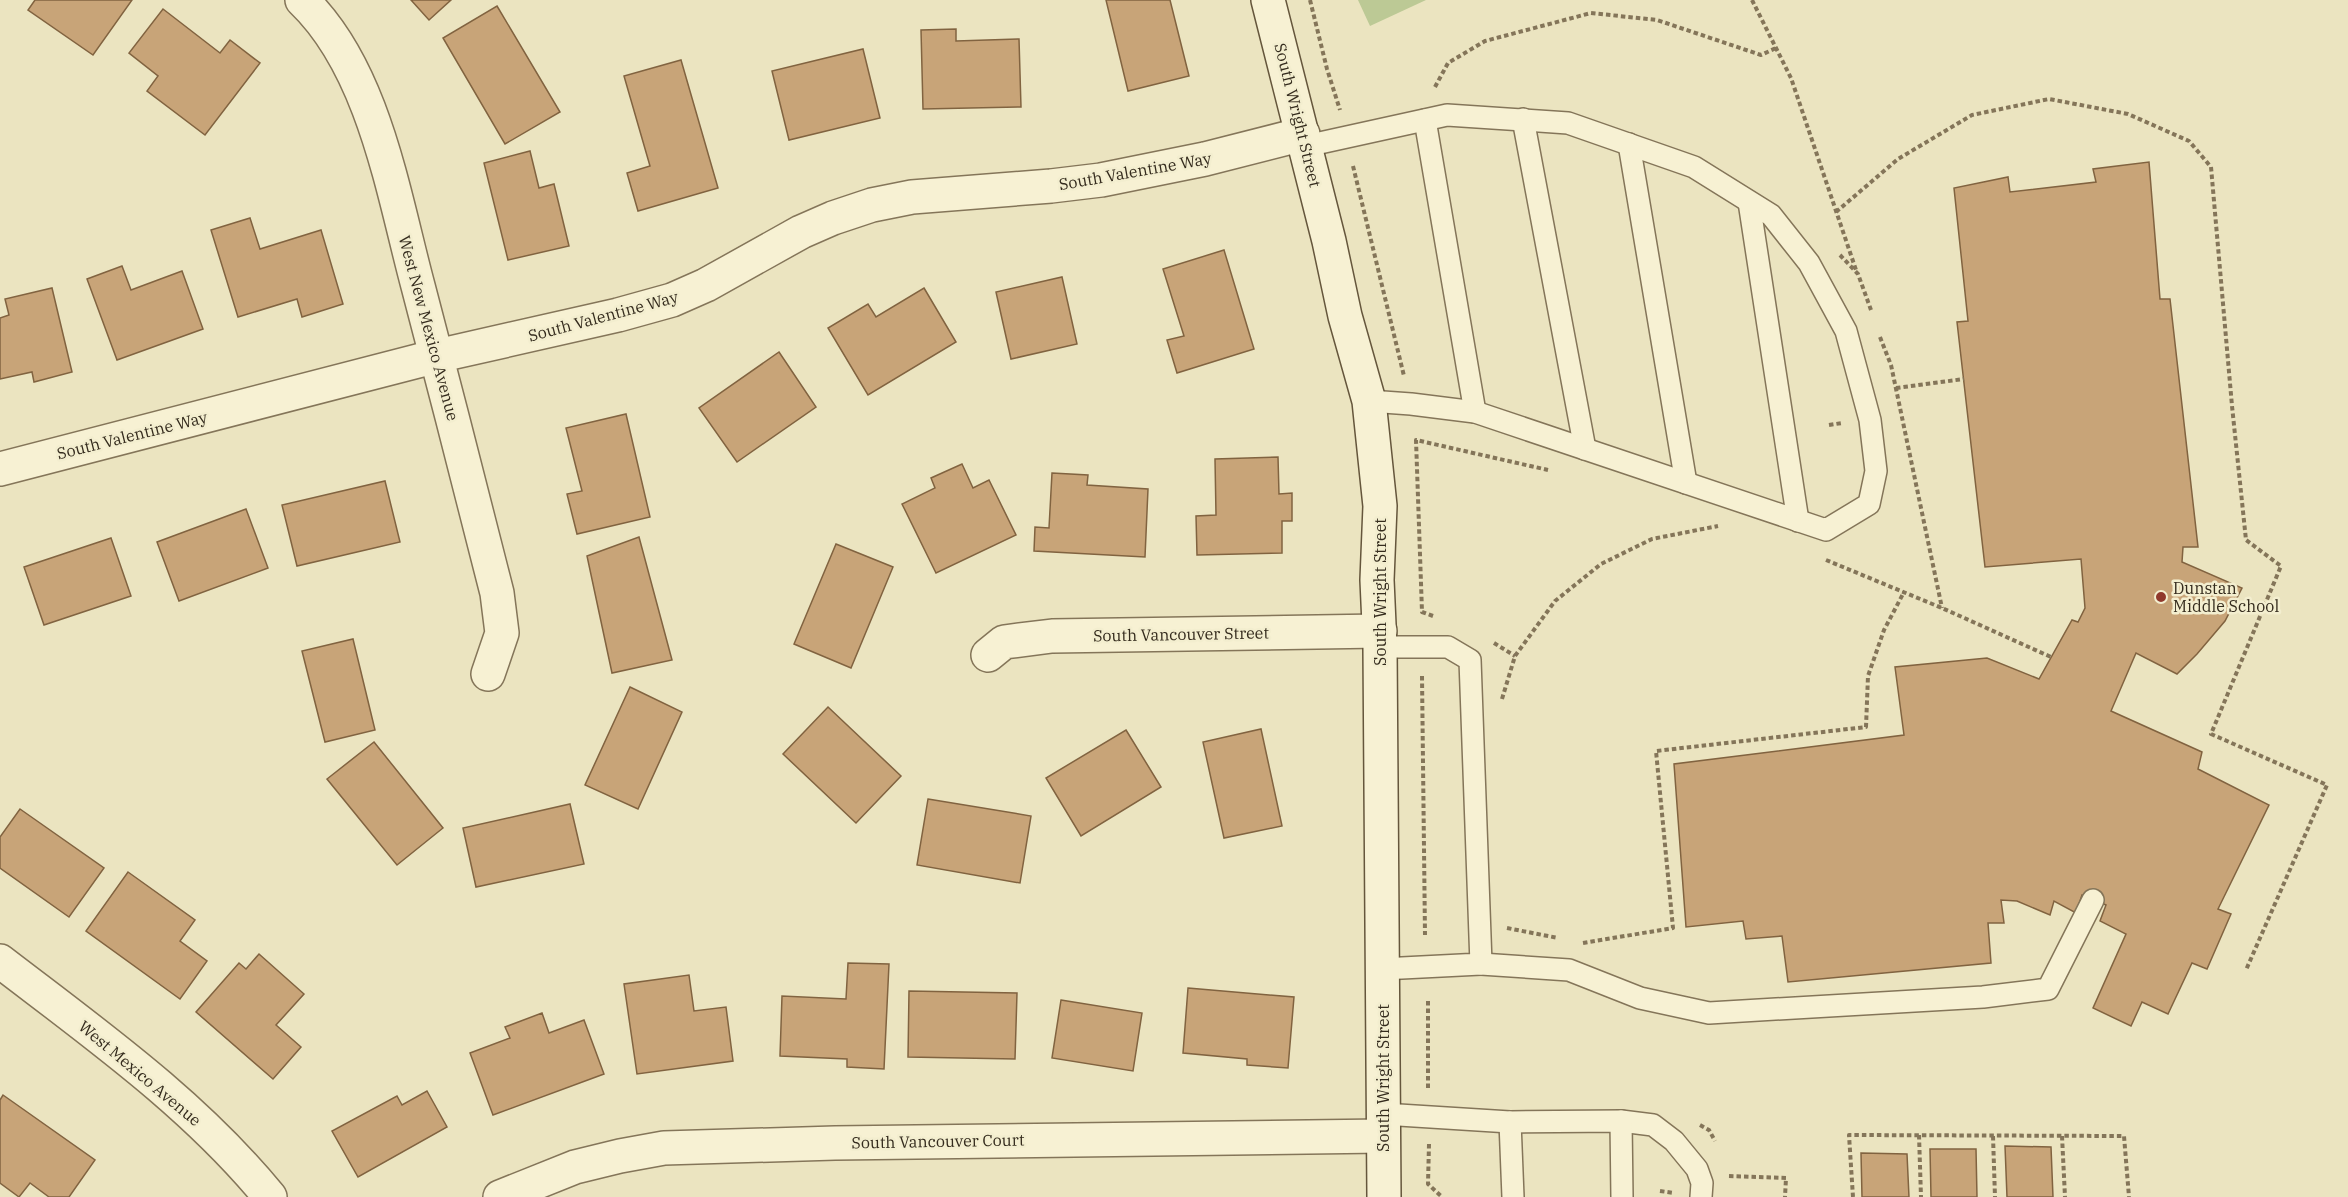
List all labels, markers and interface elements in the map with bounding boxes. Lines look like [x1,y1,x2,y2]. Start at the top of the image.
street label: South Wright Street [1270,41,1326,189]
street label: South Valentine Way [1057,148,1213,194]
street label: West New Mexico Avenue [395,233,463,423]
street label: South Valentine Way [526,286,681,346]
street label: South Valentine Way [55,407,210,463]
street label: South Wright Street [1370,518,1390,666]
place label: Dunstan Middle School [2173,578,2279,616]
marker: Dunstan Middle School [2154,590,2168,604]
street label: South Vancouver Street [1093,622,1269,646]
street label: South Wright Street [1373,1004,1393,1152]
street label: West Mexico Avenue [75,1016,205,1130]
street label: South Vancouver Court [851,1129,1025,1153]

